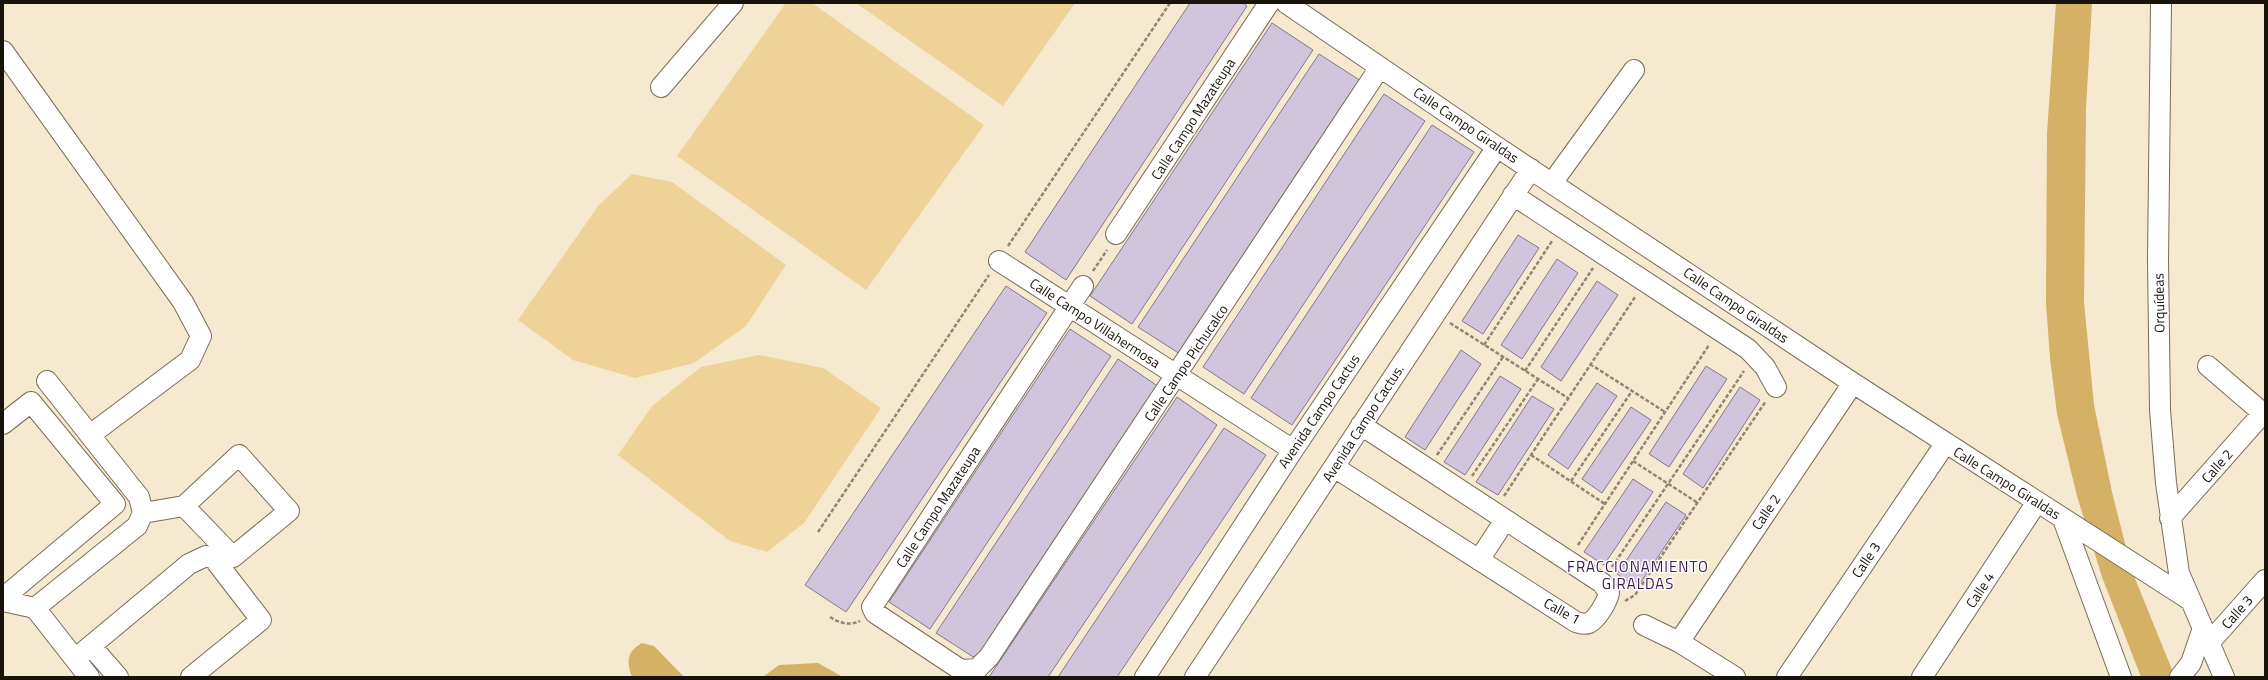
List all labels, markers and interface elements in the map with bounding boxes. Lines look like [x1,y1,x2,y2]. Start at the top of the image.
street label: Calle Campo Mazateupa [1145,54,1240,184]
street label: Calle Campo Giraldas [1409,81,1523,168]
street label: Calle Campo Giraldas [1679,261,1793,348]
street label: Calle Campo Villahermosa [1026,272,1165,373]
street label: Orquídeas [2147,273,2170,333]
street label: Calle Campo Pichucalco [1138,300,1233,426]
street label: Avenida Campo Cactus [1273,349,1365,472]
street label: Avenida Campo Cactus. [1317,360,1409,486]
street label: Calle Campo Giraldas [1949,441,2065,524]
street label: Calle Campo Mazateupa [890,442,985,572]
street label: Calle 2 [2196,444,2237,487]
street label: Calle 2 [1746,490,1785,534]
street label: Calle 3 [1846,538,1885,582]
district label: FRACCIONAMIENTO GIRALDAS [1567,555,1709,595]
street label: Calle 4 [1960,567,1999,612]
street label: Calle 3 [2216,590,2257,633]
street label: Calle 1 [1540,592,1584,629]

